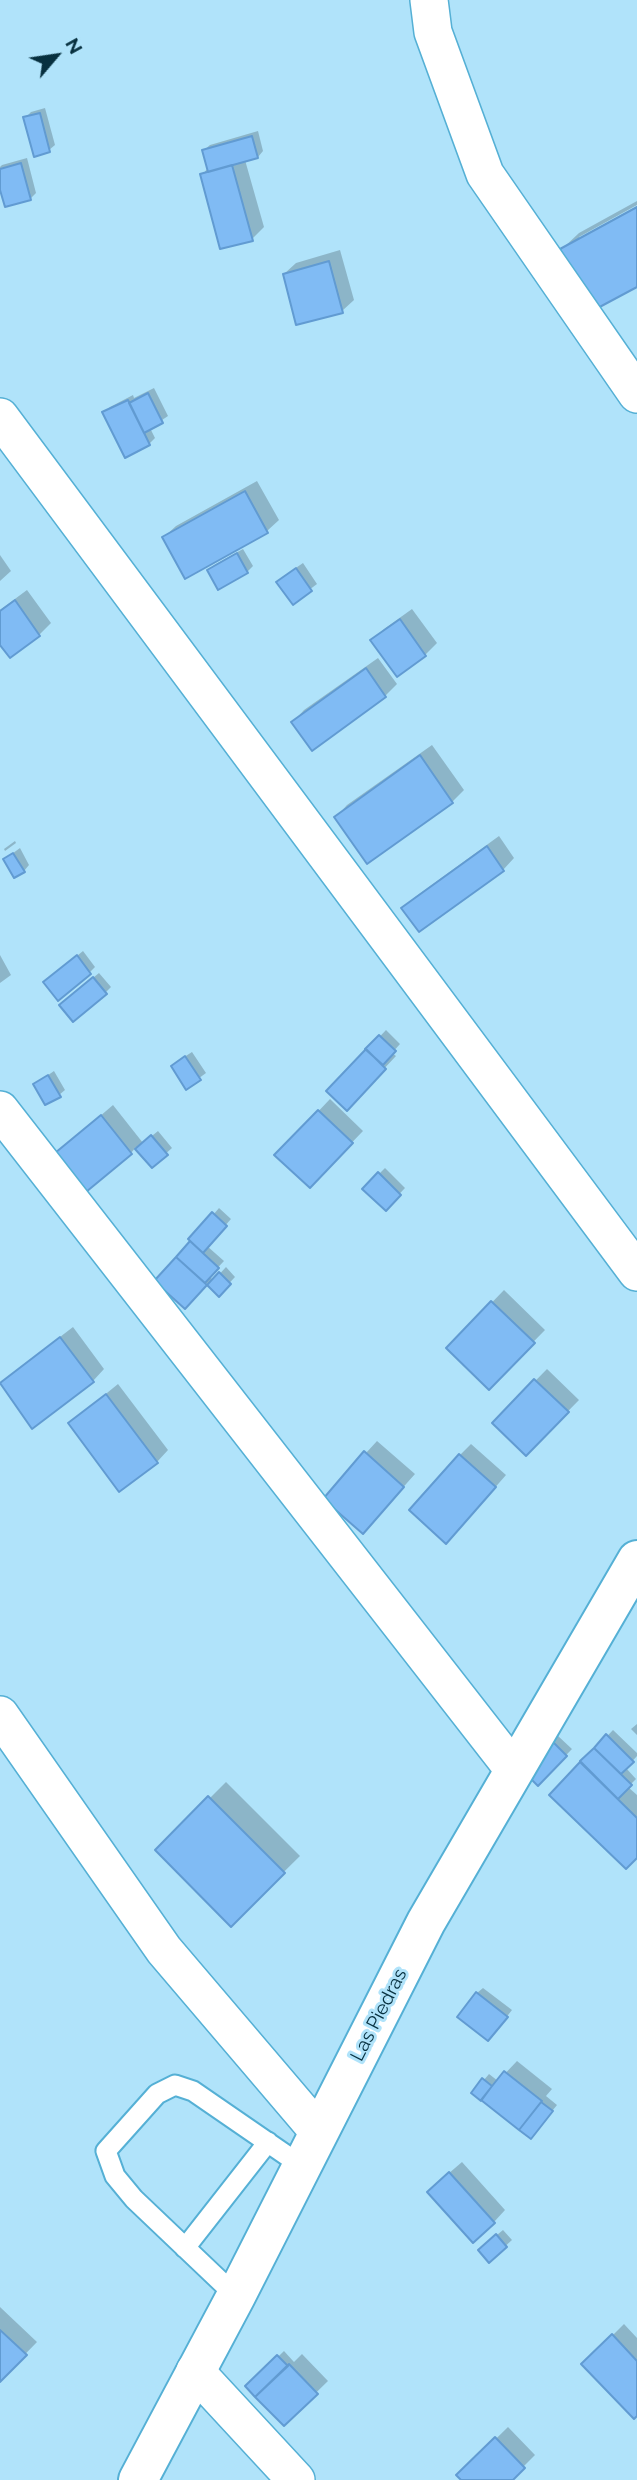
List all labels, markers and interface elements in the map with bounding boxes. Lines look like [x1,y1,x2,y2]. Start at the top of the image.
north arrow [21,21,91,91]
text: N [61,34,88,57]
street label: Las Piedras [346,1965,412,2065]

